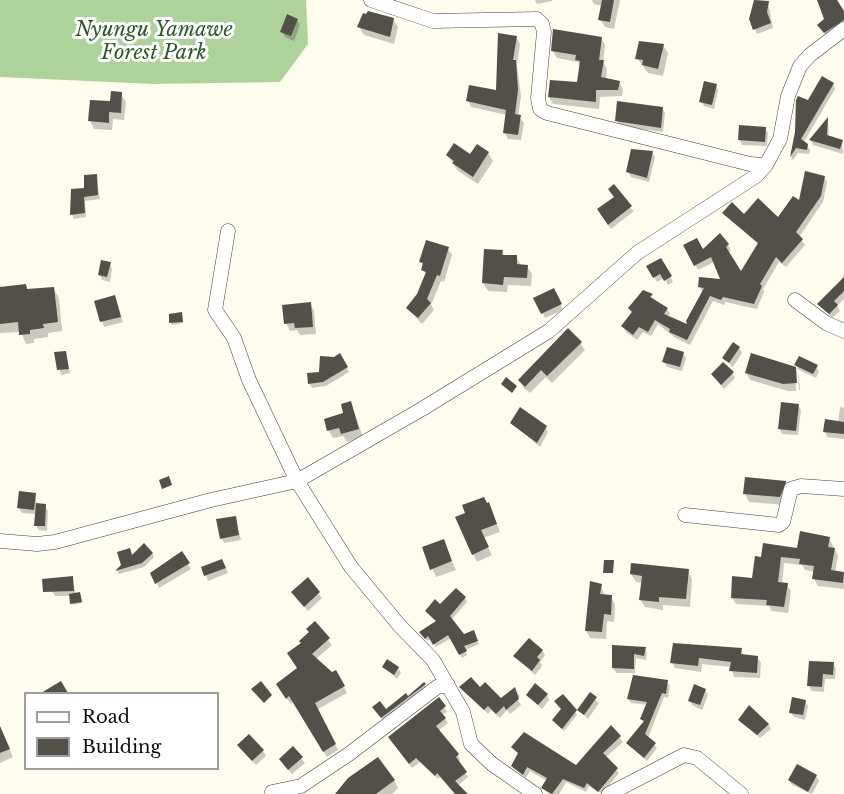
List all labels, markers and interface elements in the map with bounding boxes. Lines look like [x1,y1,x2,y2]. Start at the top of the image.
park label: Nyungu Yamawe Forest Park [75,18,233,65]
legend [24,692,219,770]
text: Road [82,706,130,728]
text: Building [82,736,161,758]

